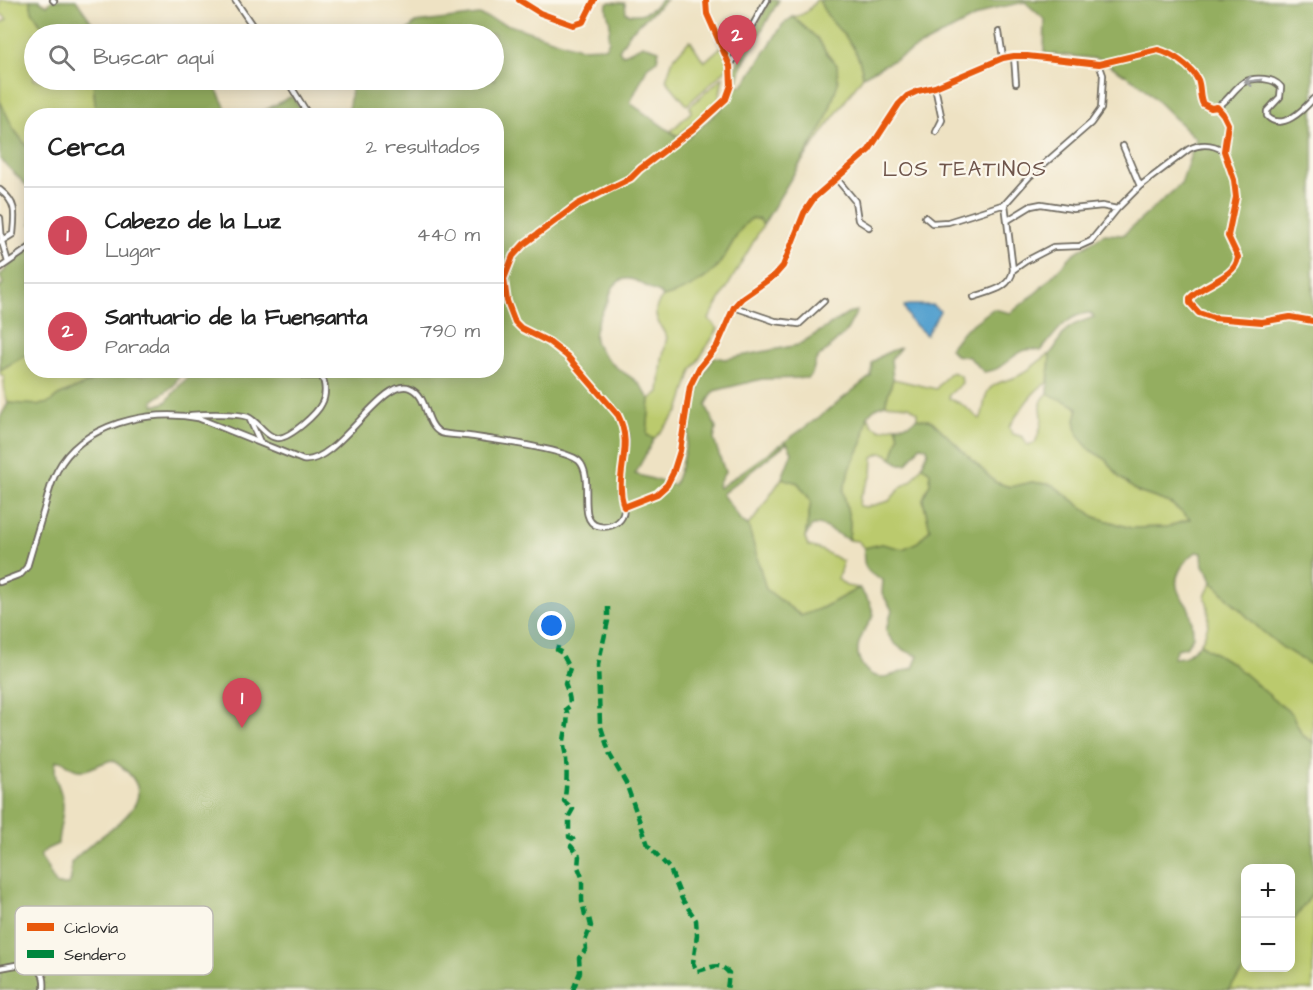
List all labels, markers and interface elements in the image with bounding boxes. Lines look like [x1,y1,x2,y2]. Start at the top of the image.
pin: 2 [718,16,756,65]
search box [24,24,504,90]
icon: search [45,41,78,74]
text: Buscar aquí [93,42,214,73]
one-way arrow [1243,75,1263,86]
text: Cerca [48,129,125,165]
text: 2 resultados [366,133,480,161]
district label: LOS TEATINOS [883,155,1047,184]
text: Cabezo de la Luz [105,206,281,237]
text: 1 [66,221,69,249]
text: 440 m [417,221,480,249]
text: Lugar [105,237,161,265]
text: Santuario de la Fuensanta [105,302,367,333]
text: 2 [62,317,73,345]
text: 790 m [420,317,480,345]
text: Parada [105,333,170,361]
your location [537,611,566,640]
pin: 1 [222,678,262,728]
map controls [1241,864,1295,972]
button: + [1241,864,1295,918]
legend [15,906,213,975]
text: Ciclovía [64,917,118,939]
button: − [1241,918,1295,972]
text: Sendero [64,944,126,966]

